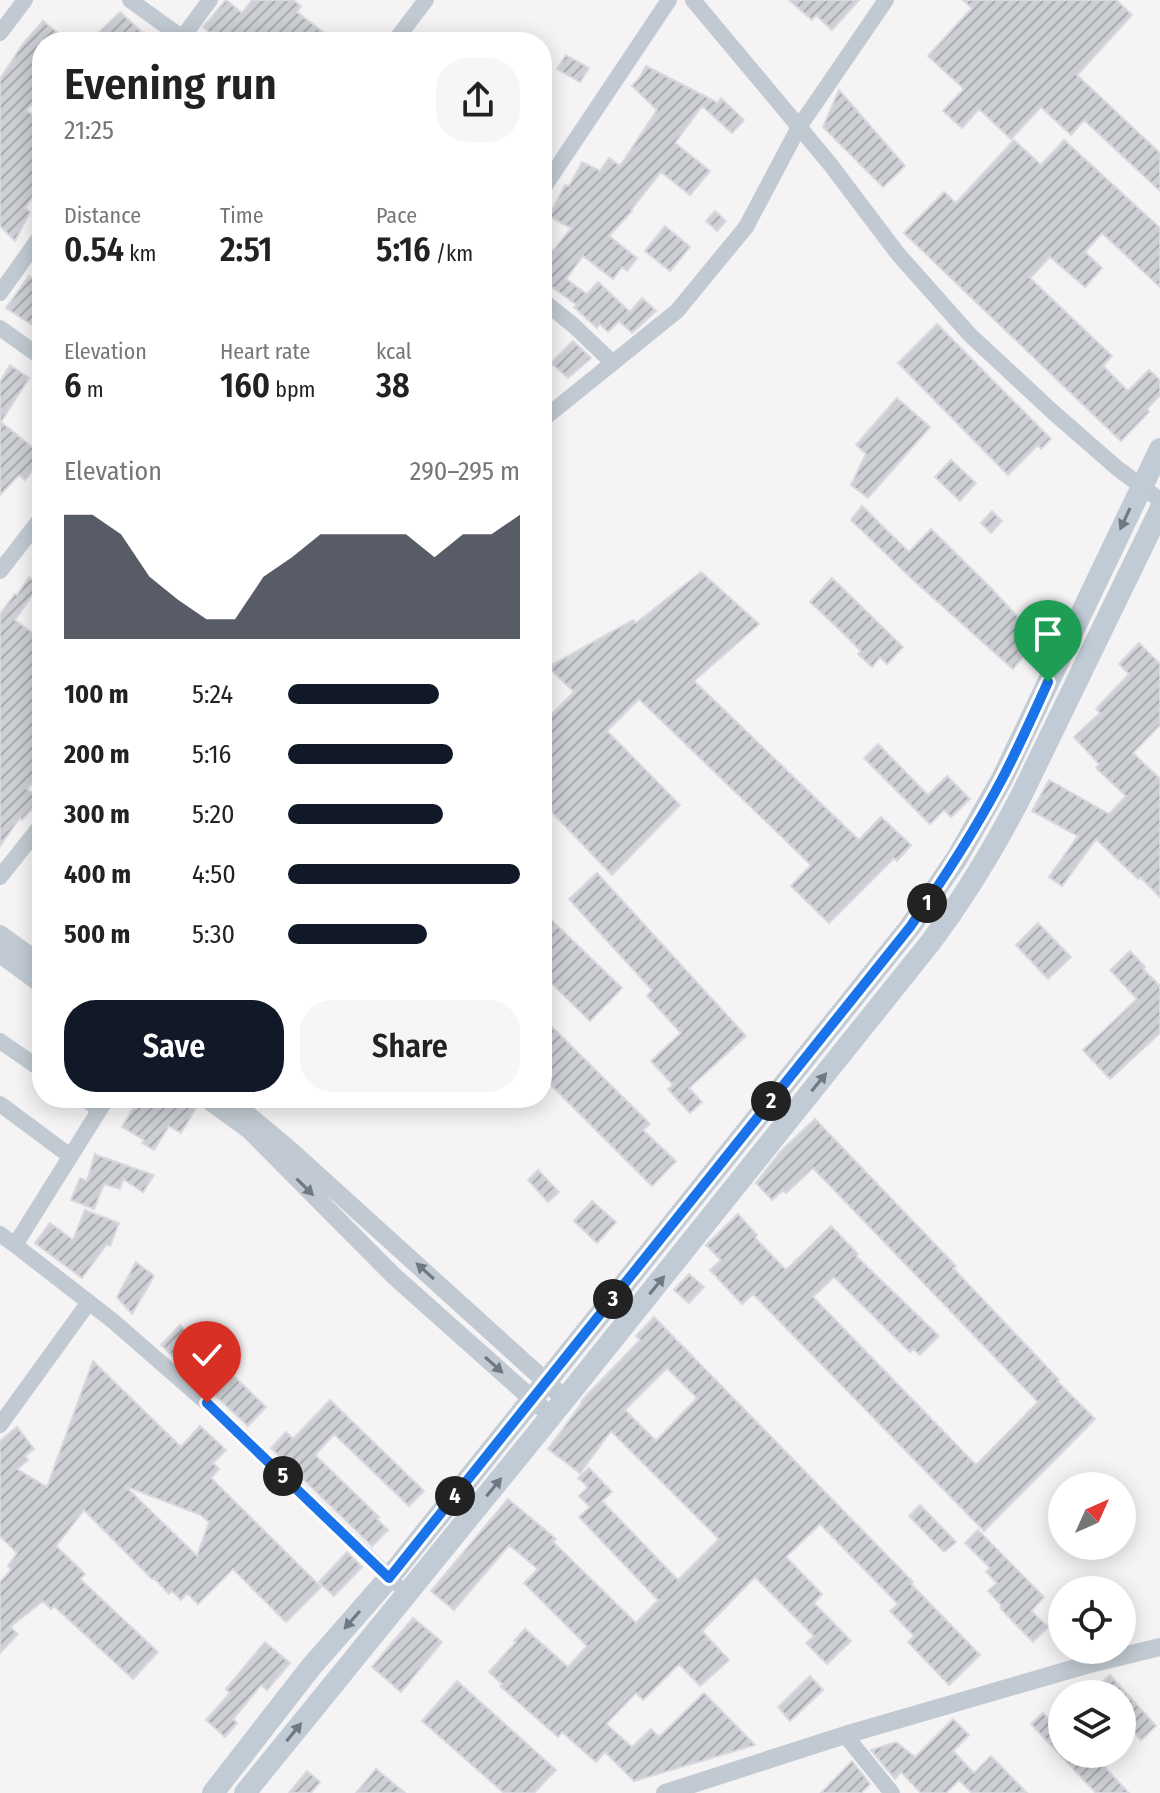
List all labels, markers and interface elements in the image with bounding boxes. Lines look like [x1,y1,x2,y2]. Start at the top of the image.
text: Evening run [64,58,277,111]
button: share [436,58,520,142]
text: 21:25 [64,115,114,146]
text: Distance [64,202,141,229]
text: Time [220,202,264,229]
text: Pace [376,202,417,229]
text: 0.54 [64,229,124,270]
text: 2:51 [220,229,272,270]
text: 5:16 [376,229,431,270]
text: km [124,240,156,267]
text: /km [431,240,473,267]
text: Elevation [64,338,147,365]
text: Heart rate [220,338,310,365]
text: kcal [376,338,412,365]
text: 6 [64,365,82,406]
text: 160 [220,365,270,406]
text: 38 [376,365,410,406]
text: m [82,376,104,403]
text: bpm [270,376,316,403]
text: Elevation [64,456,162,487]
text: 290–295 m [410,456,520,487]
one-way arrow [1118,507,1132,530]
pin [1014,600,1082,682]
icon: arrive [1026,612,1070,656]
text: 100 m [64,679,129,710]
text: 5:24 [192,679,233,710]
text: 200 m [64,739,130,770]
text: 5:16 [192,739,231,770]
text: 300 m [64,799,130,830]
text: 5:20 [192,799,234,830]
text: 400 m [64,859,131,890]
text: 4:50 [192,859,236,890]
pin: 1 [907,883,947,923]
text: 1 [922,889,932,916]
text: 500 m [64,919,130,950]
text: 5:30 [192,919,235,950]
button: Save [64,1000,284,1092]
button: Share [300,1000,520,1092]
one-way arrow [811,1072,827,1092]
pin: 2 [751,1081,791,1121]
text: 2 [766,1087,776,1114]
one-way arrow [295,1177,314,1195]
one-way arrow [415,1263,434,1281]
one-way arrow [648,1275,665,1295]
pin: 3 [593,1279,633,1319]
text: 3 [608,1285,618,1312]
pin [173,1321,241,1403]
icon: check [185,1333,229,1377]
one-way arrow [484,1355,503,1373]
pin: 5 [263,1456,303,1496]
text: 5 [278,1462,288,1489]
north arrow [1048,1472,1136,1560]
map controls [1048,1472,1136,1768]
pin: 4 [435,1476,475,1516]
one-way arrow [485,1477,502,1497]
text: 4 [449,1482,461,1509]
button: locate [1048,1576,1136,1664]
one-way arrow [344,1609,361,1629]
button: layers [1048,1680,1136,1768]
one-way arrow [286,1722,302,1742]

